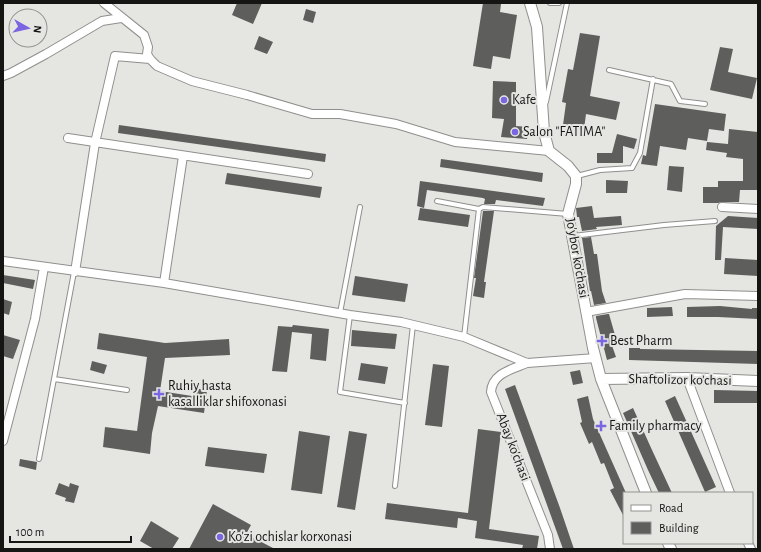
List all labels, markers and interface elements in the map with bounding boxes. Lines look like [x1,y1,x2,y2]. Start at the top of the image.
north arrow [8,8,48,48]
text: N [31,25,43,34]
place label: Kafe [512,93,536,107]
marker: Kafe [499,95,509,105]
place label: Salon "FATIMA" [523,125,605,139]
marker: Salon "FATIMA" [510,127,520,137]
street label: Jo'ybor ko'chasi [563,217,591,299]
place label: Best Pharm [610,334,672,348]
marker: Best Pharm [597,336,607,346]
street label: Shaftolizor ko'chasi [628,372,732,388]
place label: Ruhiy hasta kasalliklar shifoxonasi [168,379,287,409]
marker: Ruhiy hasta kasalliklar shifoxonasi [153,388,165,400]
street label: Abay ko'chasi [494,411,532,483]
place label: Family pharmacy [609,419,702,433]
marker: Family pharmacy [596,421,606,431]
legend [623,492,753,544]
text: Road [659,502,683,514]
scale bar [10,518,131,544]
text: Building [659,522,699,534]
text: 100 m [16,526,44,538]
place label: Ko'zi ochislar korxonasi [228,530,352,544]
marker: Ko'zi ochislar korxonasi [215,532,225,542]

